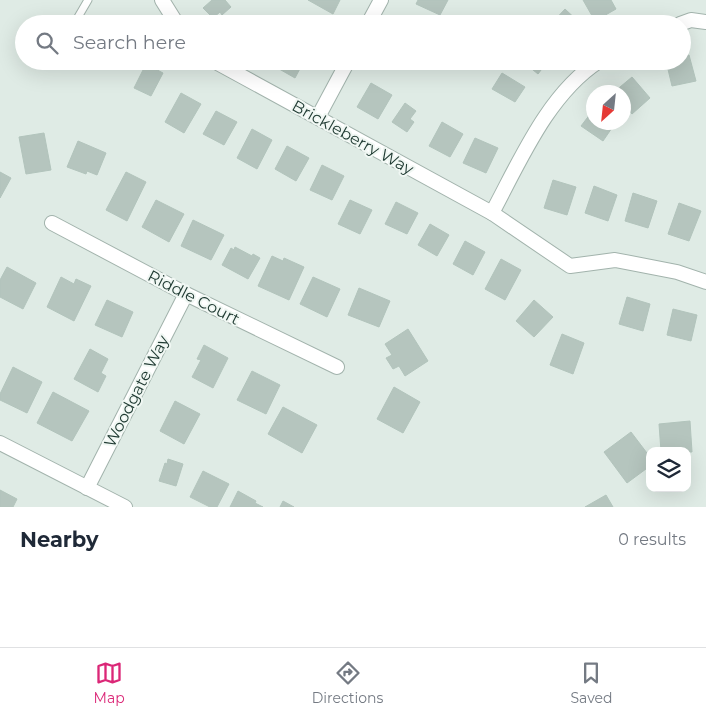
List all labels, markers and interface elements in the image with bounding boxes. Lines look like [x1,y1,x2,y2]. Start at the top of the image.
search box [15,15,691,70]
icon: search [33,29,61,57]
text: Search here [73,31,186,54]
north arrow [586,85,631,130]
street label: Brickleberry Way [289,96,417,179]
street label: Riddle Court [145,266,243,329]
street label: Woodgate Way [100,332,173,450]
map controls [646,447,691,492]
button: layers [646,447,691,492]
text: Nearby [20,527,99,552]
text: 0 results [618,530,686,549]
tab: Map [94,659,125,707]
tab: Directions [312,659,383,707]
tab: Saved [570,659,612,707]

